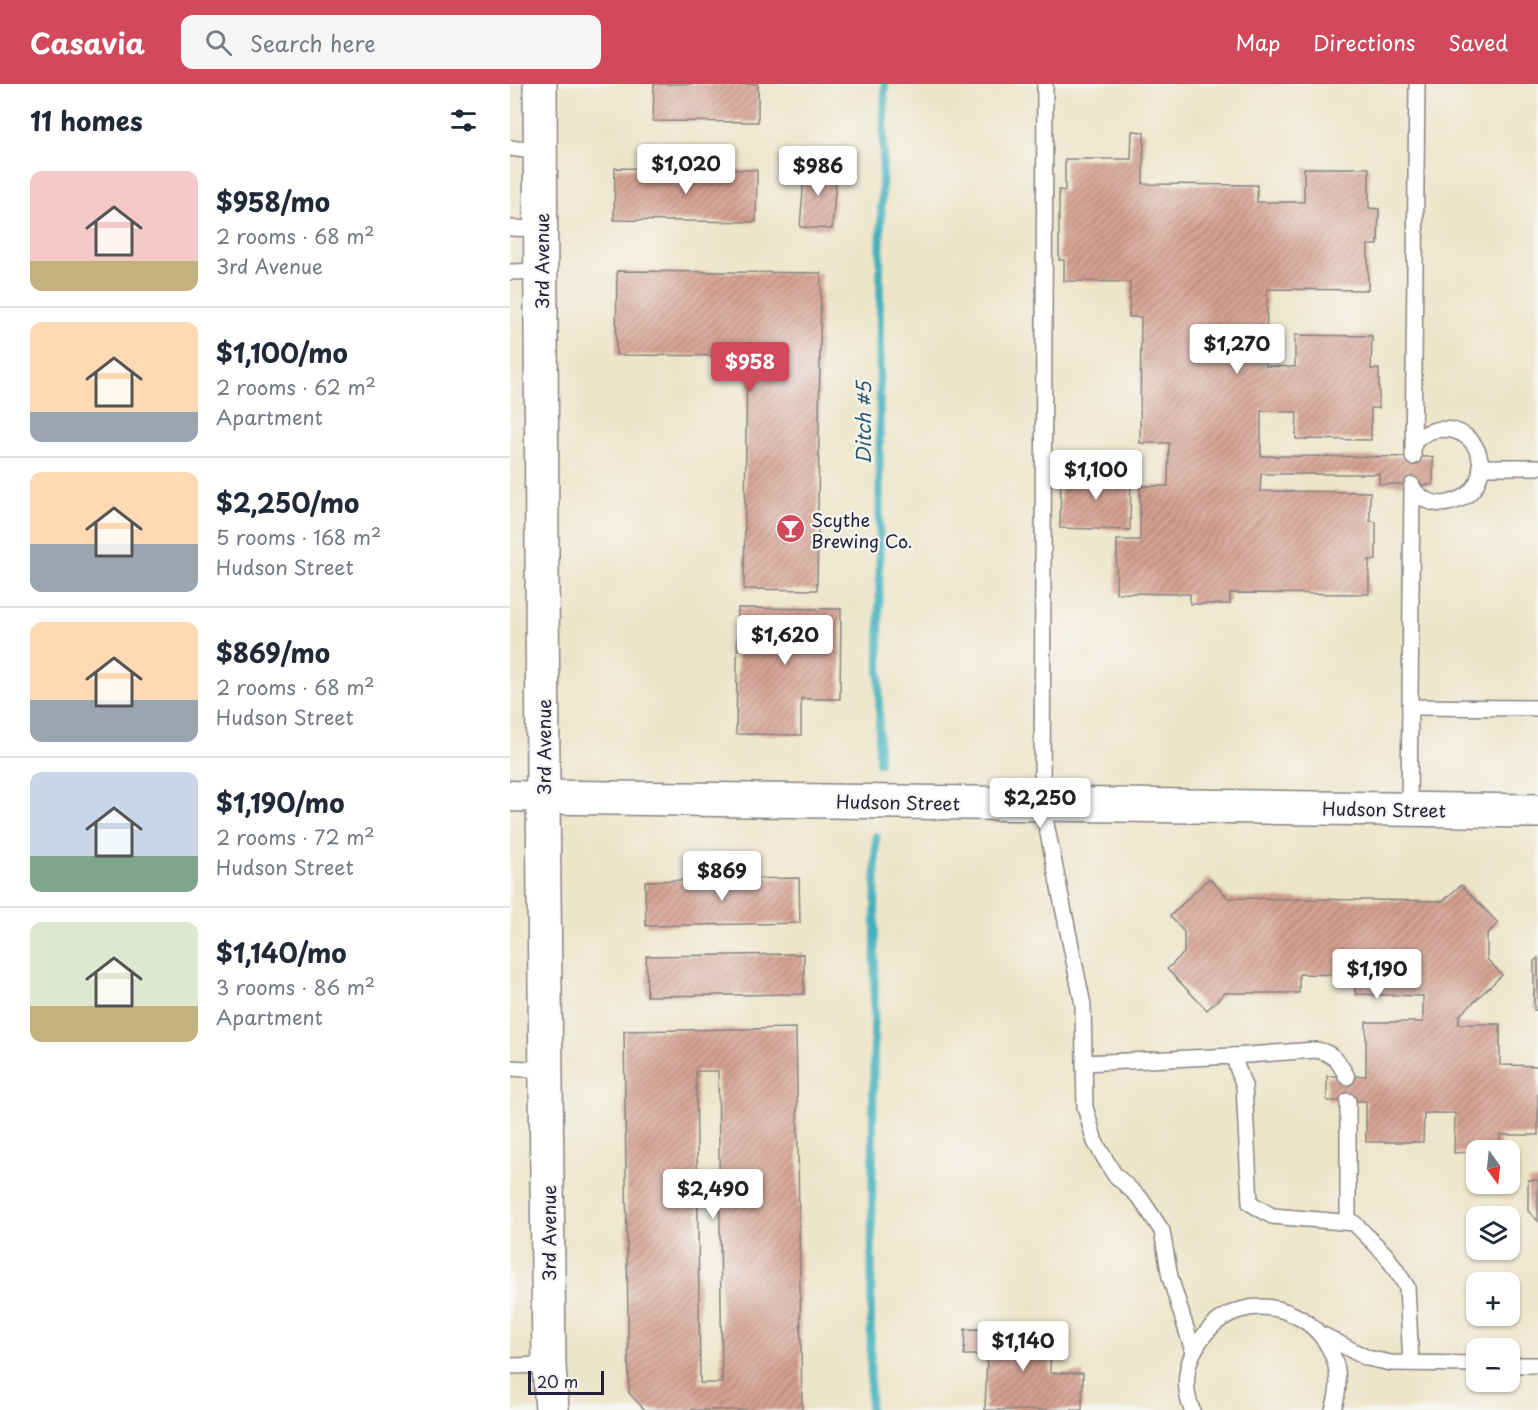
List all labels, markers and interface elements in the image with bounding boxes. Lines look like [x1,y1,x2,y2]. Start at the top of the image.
search box [181,15,601,69]
text: Casavia [30,21,145,64]
icon: search [202,26,235,59]
text: Search here [250,26,376,59]
text: Map [1235,26,1280,58]
text: Directions [1313,26,1415,58]
text: Saved [1448,26,1508,58]
text: 11 homes [30,101,143,140]
icon: filters [447,104,480,137]
pin: $1,020 [637,144,735,195]
pin: $986 [782,146,854,197]
text: $1,020 [651,148,721,178]
text: $986 [793,150,843,180]
text: $958/mo [216,182,330,221]
icon: home [78,195,150,267]
street label: 3rd Avenue [528,213,555,309]
text: 2 rooms · 68 m² [216,221,375,251]
text: 3rd Avenue [216,251,323,281]
pin: $1,270 [1188,324,1286,375]
text: $1,270 [1204,328,1270,358]
text: $1,100/mo [216,333,348,372]
pin: $958 [714,342,786,393]
icon: home [78,346,150,418]
text: $958 [725,346,775,376]
text: 2 rooms · 62 m² [216,372,376,402]
water label: Ditch #5 [848,379,878,464]
text: Apartment [216,402,323,432]
pin: $1,100 [1047,450,1145,501]
text: $1,100 [1064,454,1128,484]
text: $2,250/mo [216,483,359,522]
icon: home [78,496,150,568]
place label: Scythe Brewing Co. [811,506,912,554]
bar icon: Scythe Brewing Co. [774,513,806,545]
text: 5 rooms · 168 m² [216,522,381,552]
text: Hudson Street [216,552,354,582]
pin: $1,620 [736,615,834,666]
text: $1,620 [751,619,819,649]
text: $869/mo [216,633,330,672]
icon: home [78,646,150,718]
text: 2 rooms · 68 m² [216,672,375,702]
street label: 3rd Avenue [530,699,557,795]
text: Hudson Street [216,702,354,732]
pin: $2,250 [991,778,1089,829]
text: $2,250 [1004,782,1076,812]
text: $1,190/mo [216,783,344,822]
street label: Hudson Street [836,787,960,817]
street label: Hudson Street [1322,794,1446,824]
icon: home [78,796,150,868]
text: 2 rooms · 72 m² [216,822,375,852]
pin: $869 [686,851,758,902]
text: Hudson Street [216,852,354,882]
text: $869 [697,855,747,885]
text: $1,140/mo [216,933,347,972]
icon: home [78,946,150,1018]
pin: $1,190 [1328,949,1426,1000]
text: $1,190 [1346,953,1408,983]
text: 3 rooms · 86 m² [216,972,375,1002]
text: Apartment [216,1002,323,1032]
north arrow [1466,1140,1520,1194]
map controls [1466,1140,1520,1392]
pin: $2,490 [664,1169,762,1220]
text: $2,490 [677,1173,749,1203]
street label: 3rd Avenue [535,1185,562,1281]
button: layers [1466,1206,1520,1260]
button: + [1466,1272,1520,1326]
pin: $1,140 [974,1321,1072,1372]
text: $1,140 [992,1325,1054,1355]
button: − [1466,1338,1520,1392]
scale bar [528,1368,604,1396]
text: 20 m [537,1369,578,1393]

